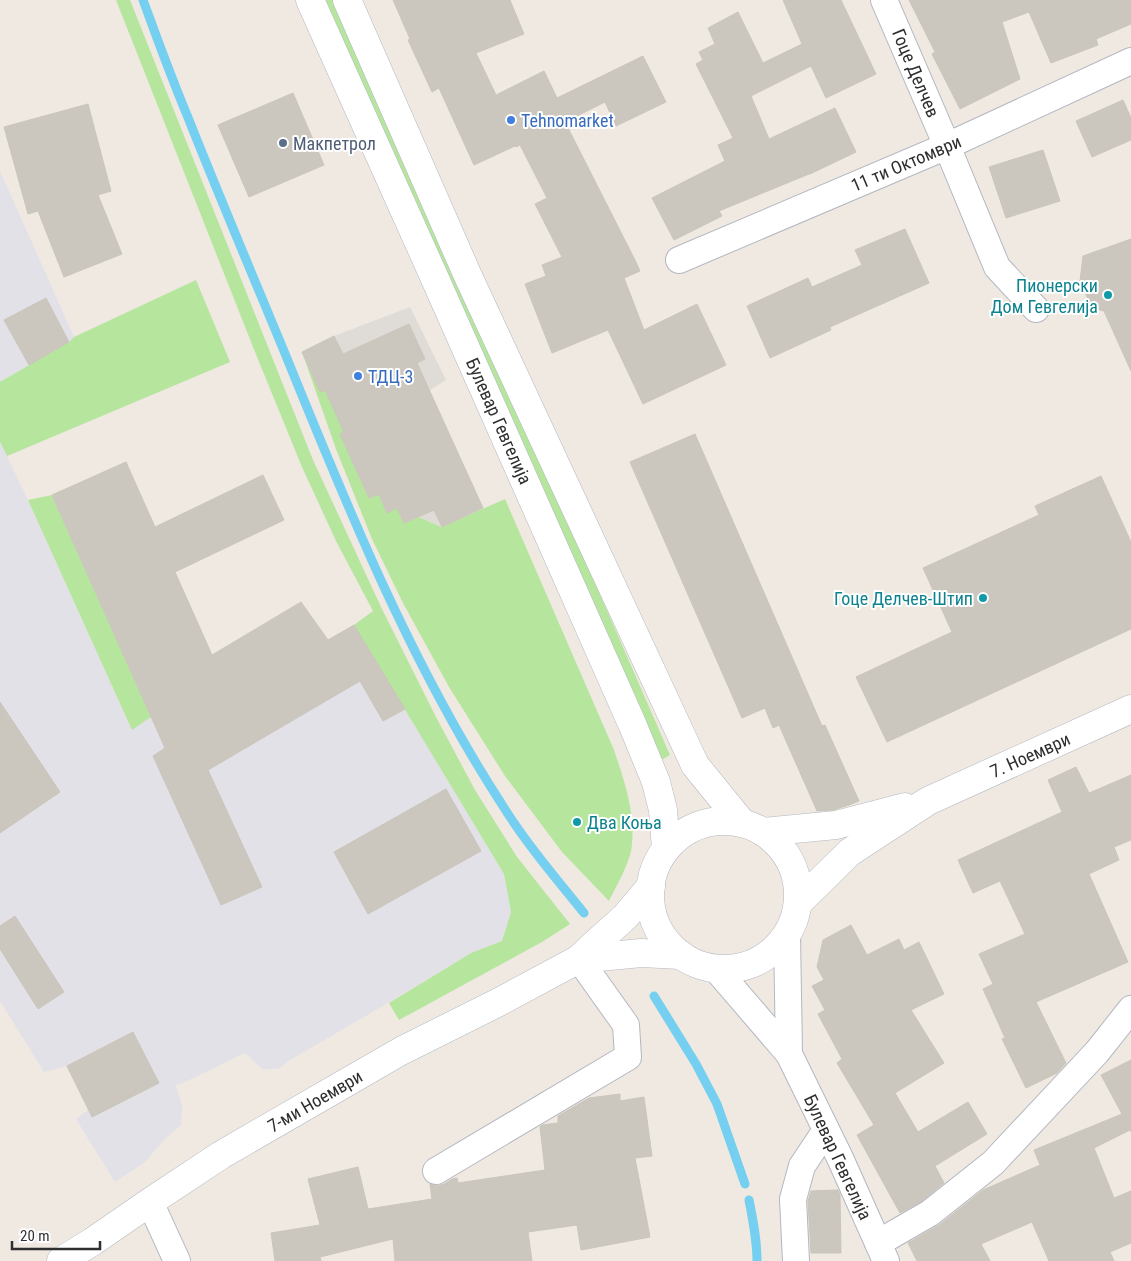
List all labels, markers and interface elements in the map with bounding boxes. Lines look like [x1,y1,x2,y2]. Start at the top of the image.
street label: Гоце Делчев [888,26,944,120]
place label: Tehnomarket [521,110,614,131]
marker: Tehnomarket [505,114,517,126]
street label: 11 ти Октомври [848,130,964,196]
place label: Макпетрол [293,133,376,154]
marker: Макпетрол [277,137,289,149]
place label: Пионерски Дом Гевгелија [991,275,1098,317]
marker: Пионерски Дом Гевгелија [1102,289,1114,301]
street label: Булевар Гевгелија [462,355,536,487]
place label: ТДЦ-3 [368,366,413,387]
marker: ТДЦ-3 [352,370,364,382]
place label: Гоце Делчев-Штип [834,588,973,609]
marker: Гоце Делчев-Штип [977,592,989,604]
street label: 7. Ноември [987,728,1073,782]
place label: Два Коња [587,812,662,833]
marker: Два Коња [571,816,583,828]
street label: 7-ми Ноември [264,1065,366,1137]
street label: Булевар Гевгелија [800,1091,876,1223]
scale bar [12,1218,100,1250]
text: 20 m [20,1227,50,1245]

